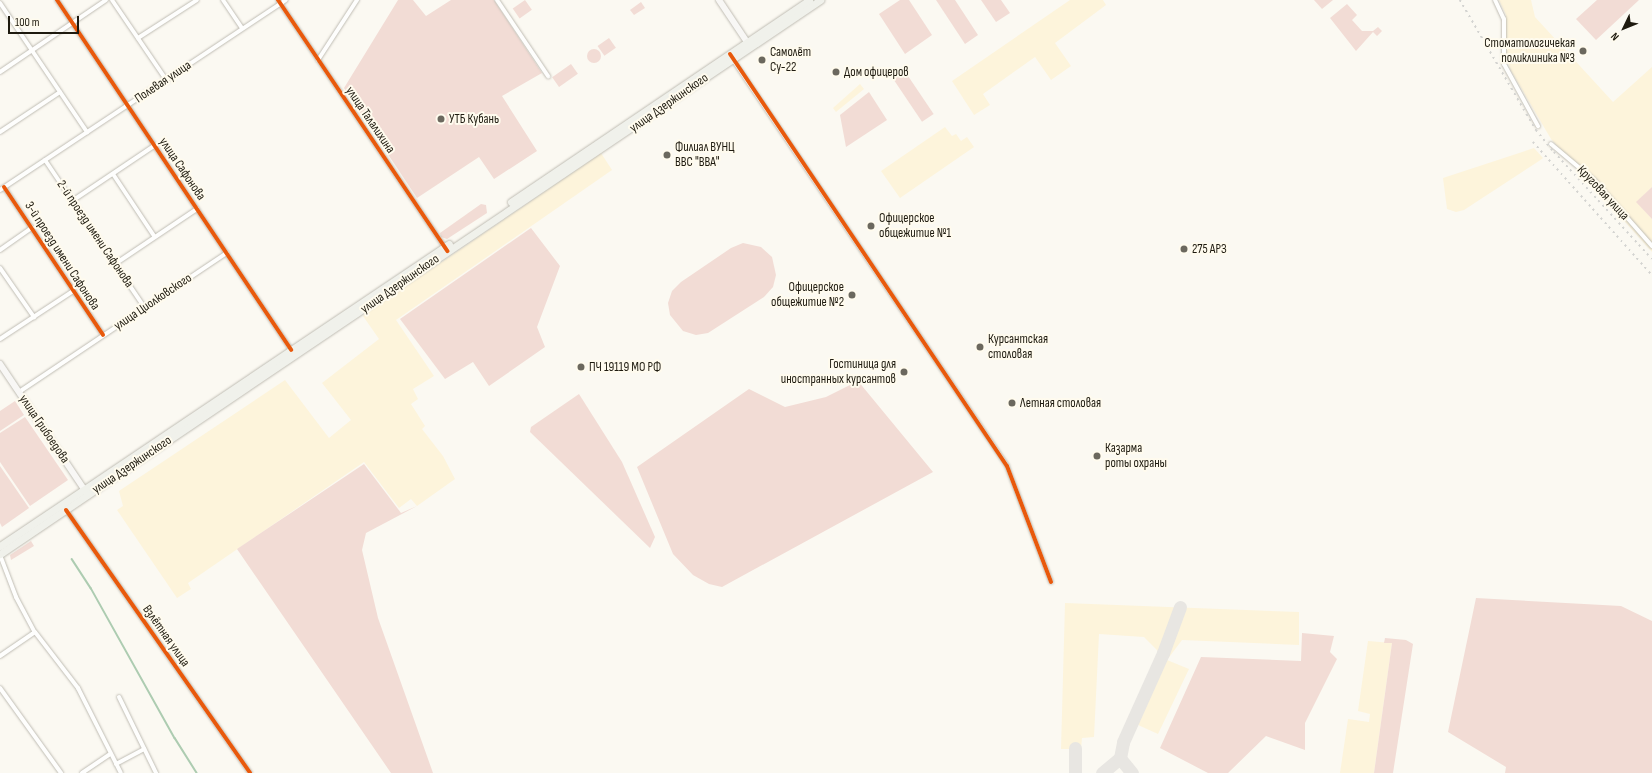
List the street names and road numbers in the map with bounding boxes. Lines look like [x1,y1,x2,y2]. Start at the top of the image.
street label: Полевая улица [132,57,194,107]
street label: улица Дзержинского [627,70,711,136]
street label: улица Талалихина [342,84,398,156]
street label: улица Сафонова [155,135,209,203]
street label: Круговая улица [1574,162,1632,224]
street label: 2-й проезд имени Сафонова [53,177,137,291]
street label: 3-й проезд имени Сафонова [21,199,103,313]
street label: улица Дзержинского [358,251,442,317]
street label: улица Циолковского [111,270,195,334]
street label: улица Грибоедова [15,392,73,466]
street label: улица Дзержинского [89,433,175,497]
street label: Взлётная улица [139,602,193,670]

